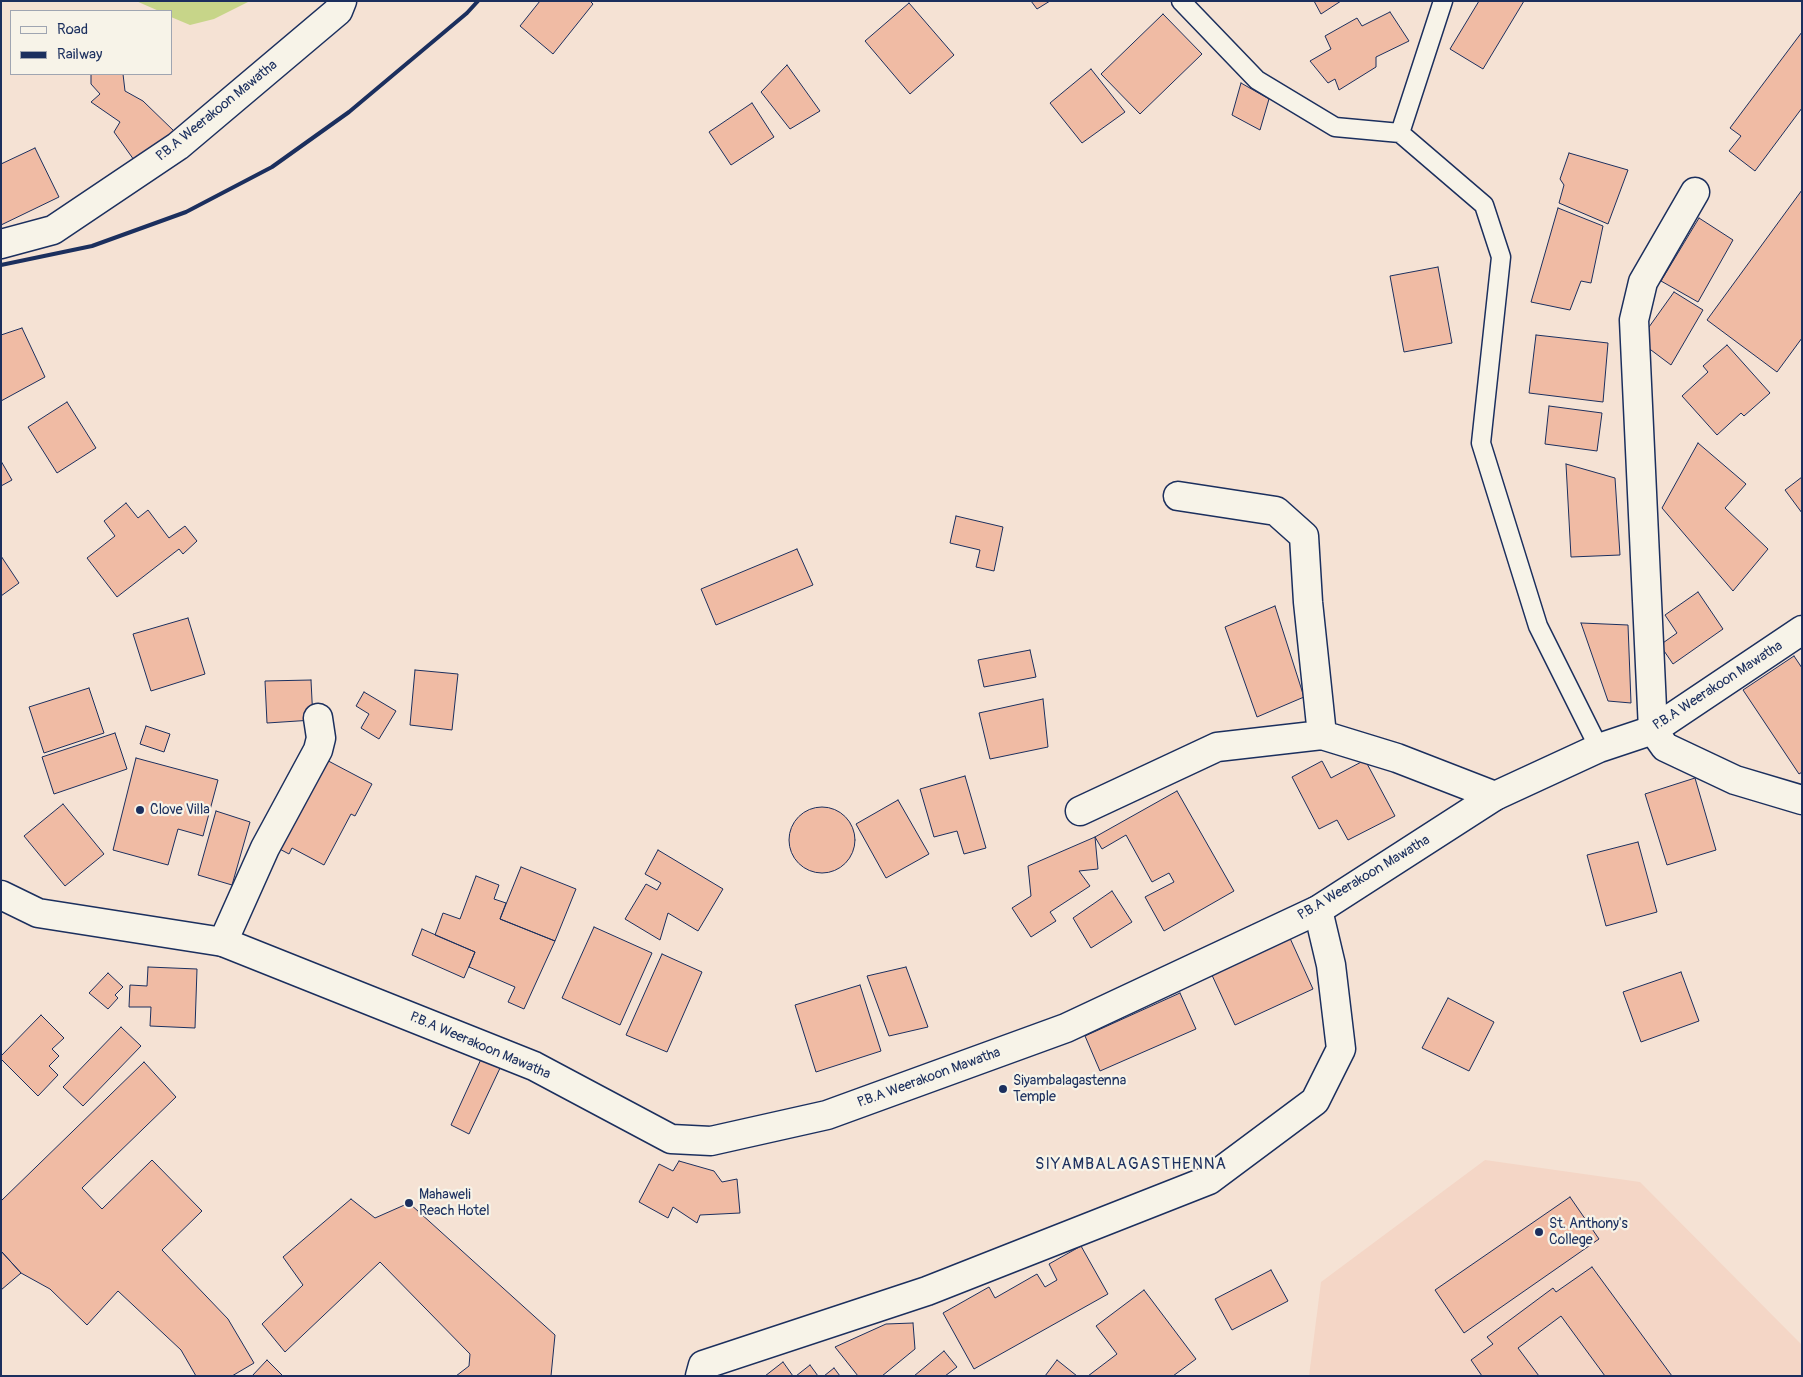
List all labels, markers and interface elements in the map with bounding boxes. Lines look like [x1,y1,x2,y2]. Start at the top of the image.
legend [10,10,172,75]
text: Road [57,20,88,39]
text: Railway [57,45,102,64]
street label: P.B.A Weerakoon Mawatha [153,57,281,165]
street label: P.B.A Weerakoon Mawatha [1650,638,1786,734]
place label: Clove Villa [150,802,210,818]
marker: Clove Villa [134,804,146,816]
street label: P.B.A Weerakoon Mawatha [1295,832,1433,924]
street label: P.B.A Weerakoon Mawatha [407,1009,553,1083]
street label: P.B.A Weerakoon Mawatha [855,1044,1003,1112]
place label: Siyambalagastenna Temple [1013,1073,1126,1106]
marker: Siyambalagastenna Temple [997,1083,1009,1095]
district label: SIYAMBALAGASTHENNA [1033,1155,1229,1175]
place label: Mahaweli Reach Hotel [419,1187,489,1220]
marker: Mahaweli Reach Hotel [403,1197,415,1209]
place label: St. Anthony's College [1549,1216,1628,1248]
marker: St. Anthony's College [1533,1226,1545,1238]

